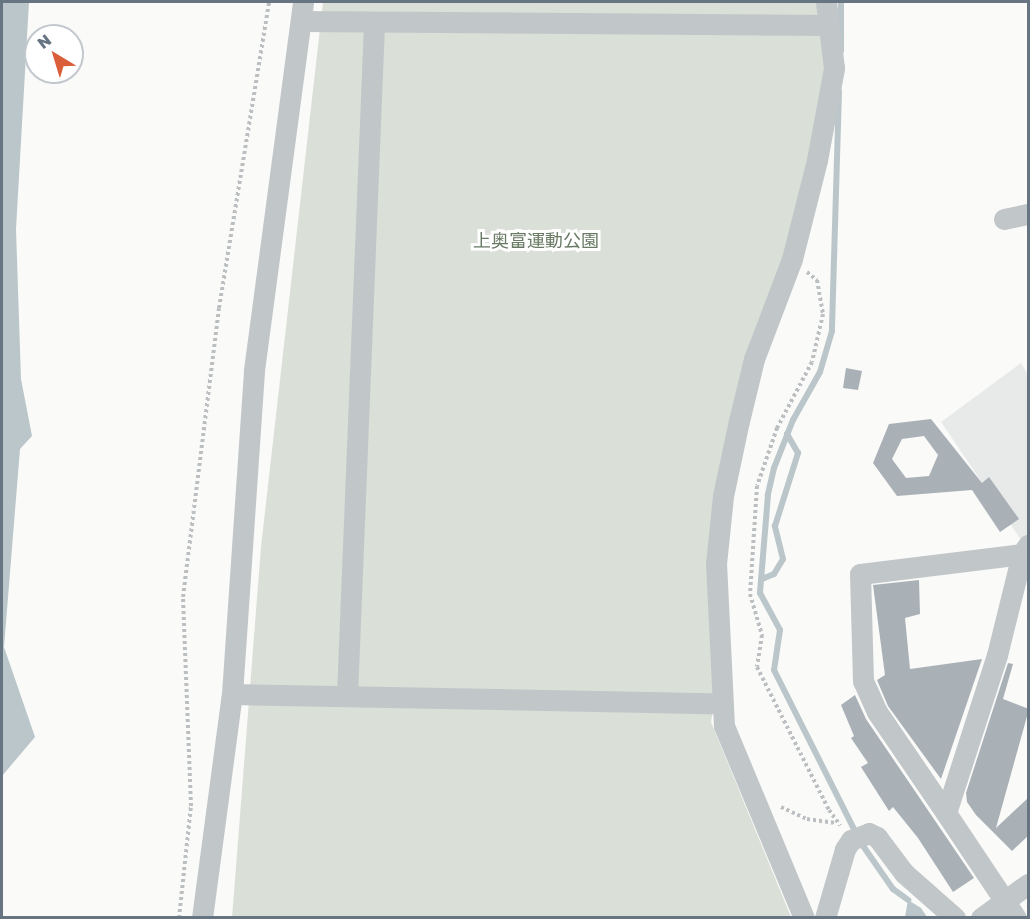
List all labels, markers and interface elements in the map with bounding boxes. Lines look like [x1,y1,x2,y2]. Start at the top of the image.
north arrow [24,24,84,84]
text: N [33,30,55,53]
park label: 上奥富運動公園 [473,229,599,251]

